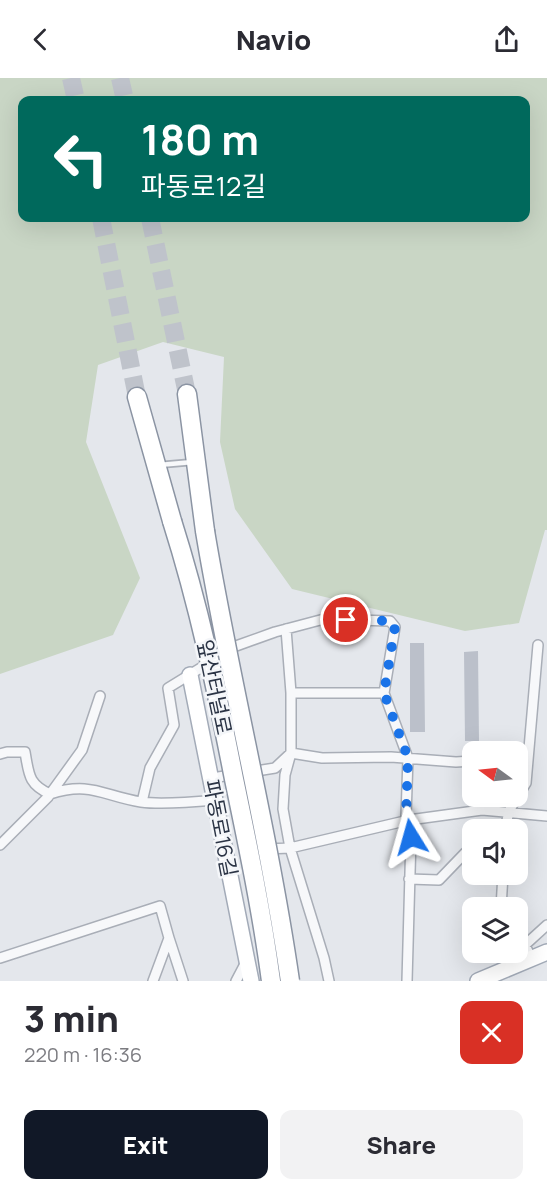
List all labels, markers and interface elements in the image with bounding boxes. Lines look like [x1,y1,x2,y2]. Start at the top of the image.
text: Navio [236,21,311,58]
icon: back [24,23,57,56]
icon: share [490,23,523,56]
text: 180 m [141,110,259,168]
icon: left [42,120,120,198]
text: 파동로12길 [141,167,266,204]
pin [320,594,371,645]
icon: arrive [329,603,362,636]
street label: 앞산터널로 [191,637,239,737]
north arrow [462,741,528,807]
map controls [462,741,528,963]
street label: 파동로16길 [198,777,244,879]
position arrow [379,805,443,869]
button: sound [462,819,528,885]
button: layers [462,897,528,963]
text: 3 min [24,994,119,1043]
button: close [460,1001,523,1064]
text: 220 m · 16:36 [24,1041,142,1068]
button: Exit [24,1110,268,1179]
button: Share [280,1110,523,1179]

